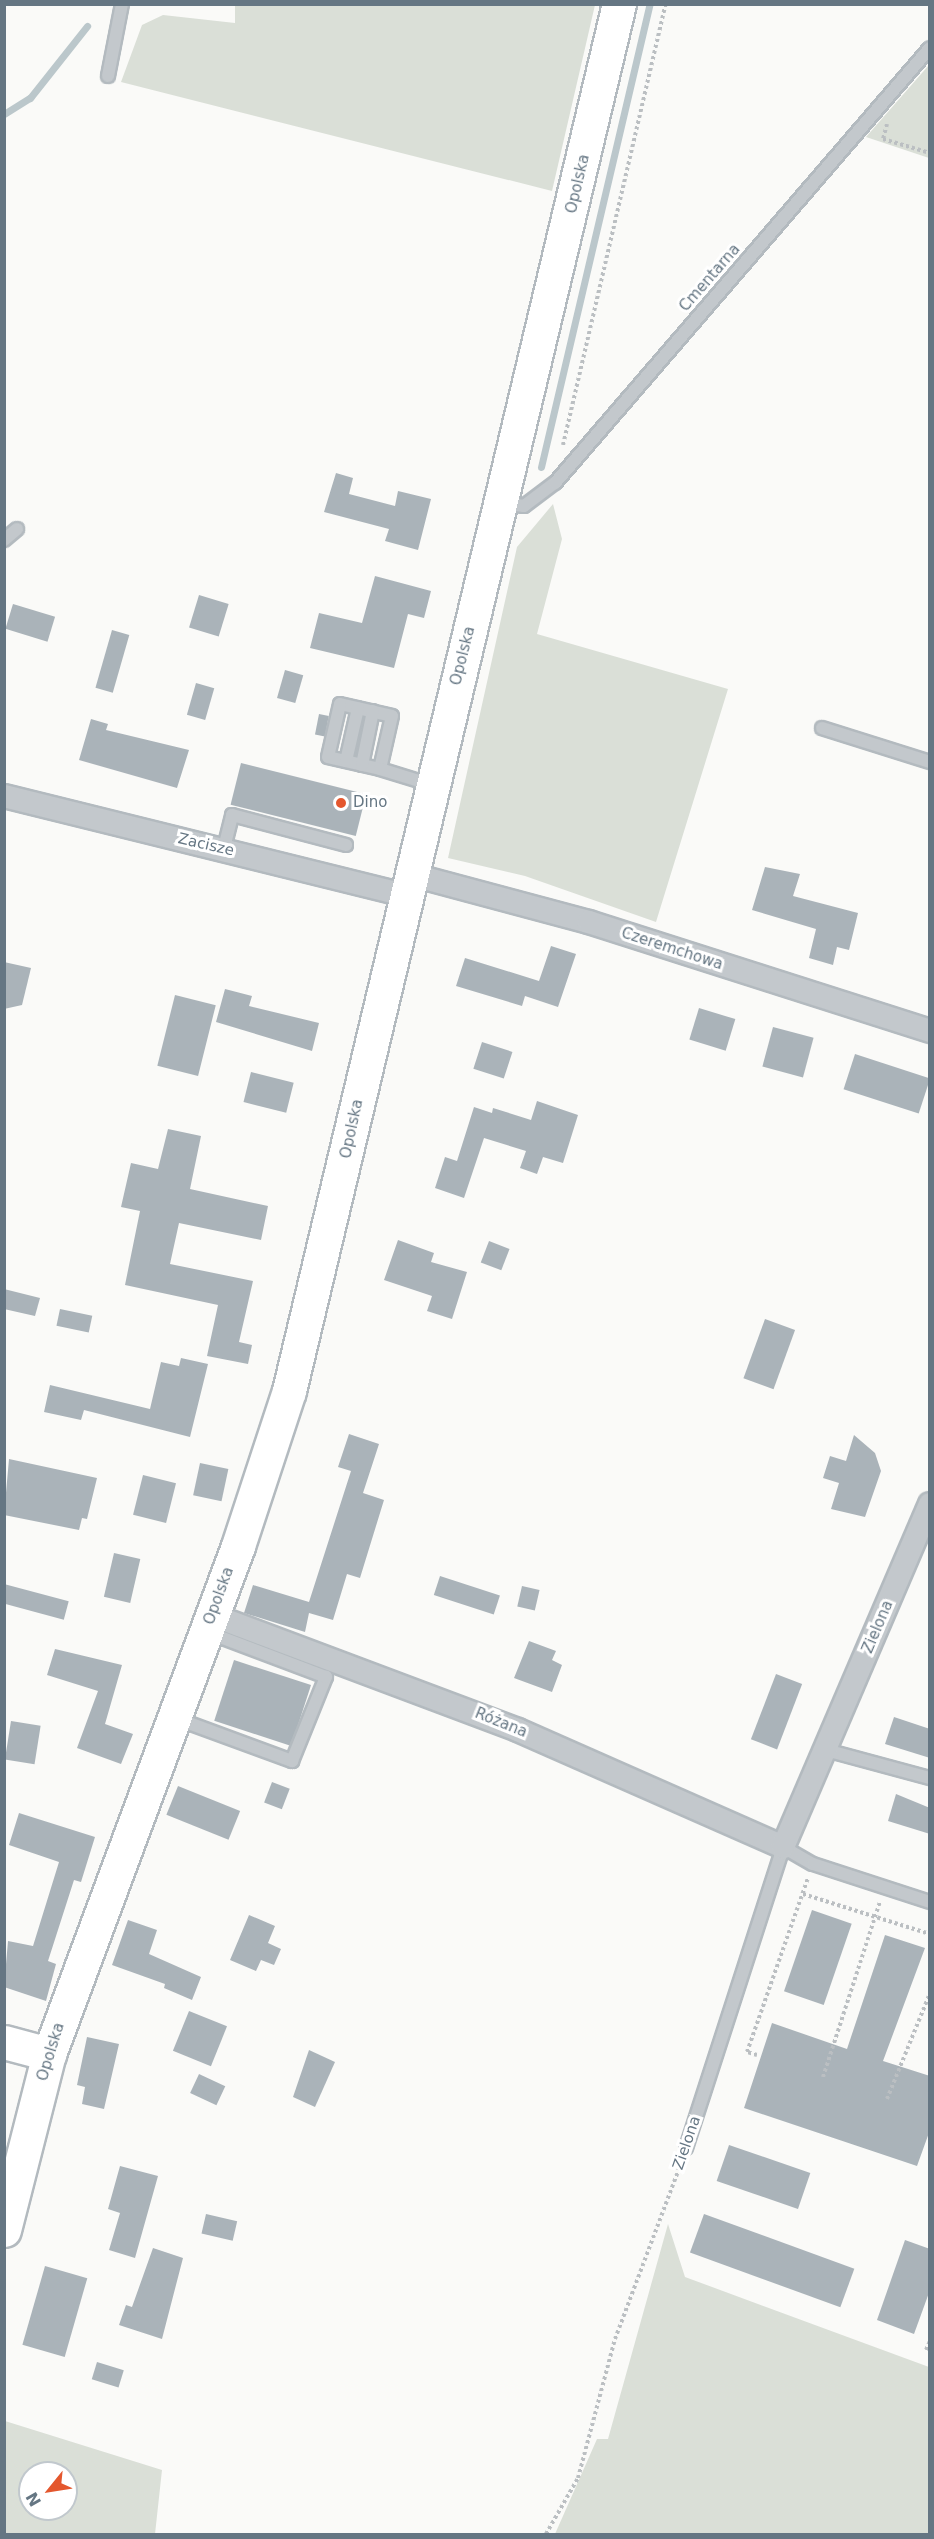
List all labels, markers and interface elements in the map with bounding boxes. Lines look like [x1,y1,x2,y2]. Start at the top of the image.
street label: Opolska [562,153,594,215]
street label: Cmentarna [676,241,744,315]
street label: Opolska [447,625,479,687]
place label: Dino [353,794,387,812]
marker: Dino [334,796,348,810]
street label: Zacisze [176,830,236,860]
street label: Czeremchowa [619,924,725,974]
street label: Opolska [337,1098,367,1160]
street label: Opolska [200,1565,238,1627]
street label: Zielona [859,1598,897,1656]
street label: Różana [472,1704,530,1742]
street label: Opolska [34,2021,68,2083]
street label: Zielona [669,2114,705,2172]
north arrow [18,2461,78,2521]
text: N [22,2489,45,2510]

